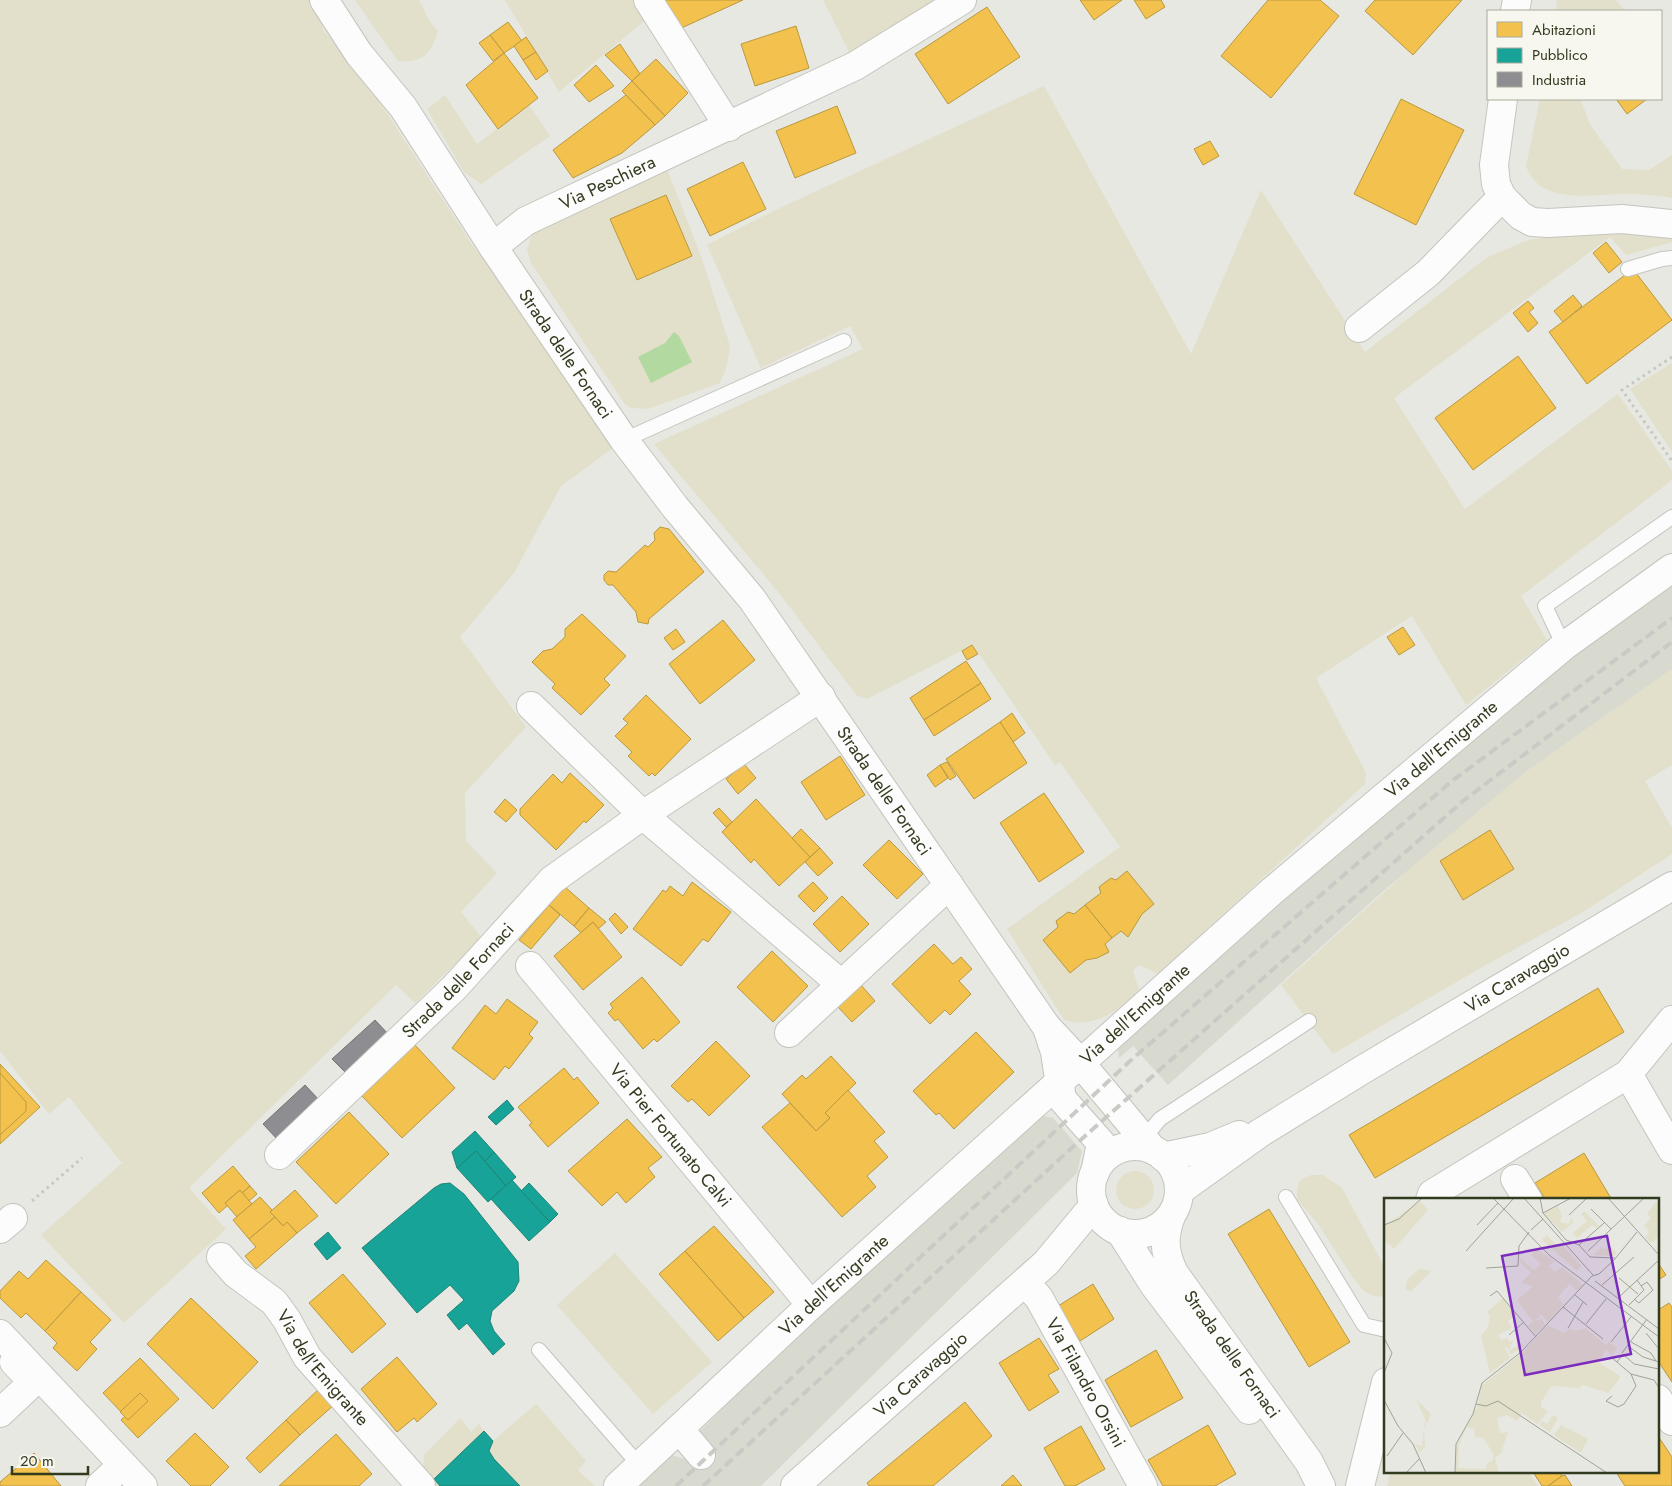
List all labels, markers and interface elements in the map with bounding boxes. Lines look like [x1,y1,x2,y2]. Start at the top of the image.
legend [1487,10,1662,100]
text: Abitazioni [1532,19,1596,41]
text: Pubblico [1532,44,1588,66]
text: Industria [1532,69,1586,91]
street label: Via Peschiera [555,149,660,216]
street label: Strada delle Fornaci [512,284,619,424]
street label: Via dell'Emigrante [1379,694,1503,804]
street label: Strada delle Fornaci [830,721,938,861]
street label: Strada delle Fornaci [396,917,520,1044]
street label: Via Caravaggio [1460,936,1575,1019]
street label: Via dell'Emigrante [1074,958,1196,1071]
street label: Via Pier Fortunato Calvi [603,1058,738,1213]
inset map [1384,1198,1660,1474]
street label: Via dell'Emigrante [773,1228,895,1342]
street label: Strada delle Fornaci [1177,1285,1287,1424]
street label: Via dell'Emigrante [270,1304,375,1432]
street label: Via Filandro Orsini [1039,1313,1132,1452]
street label: Via Caravaggio [868,1325,973,1423]
scale bar [12,1444,89,1476]
text: 20 m [20,1450,54,1472]

